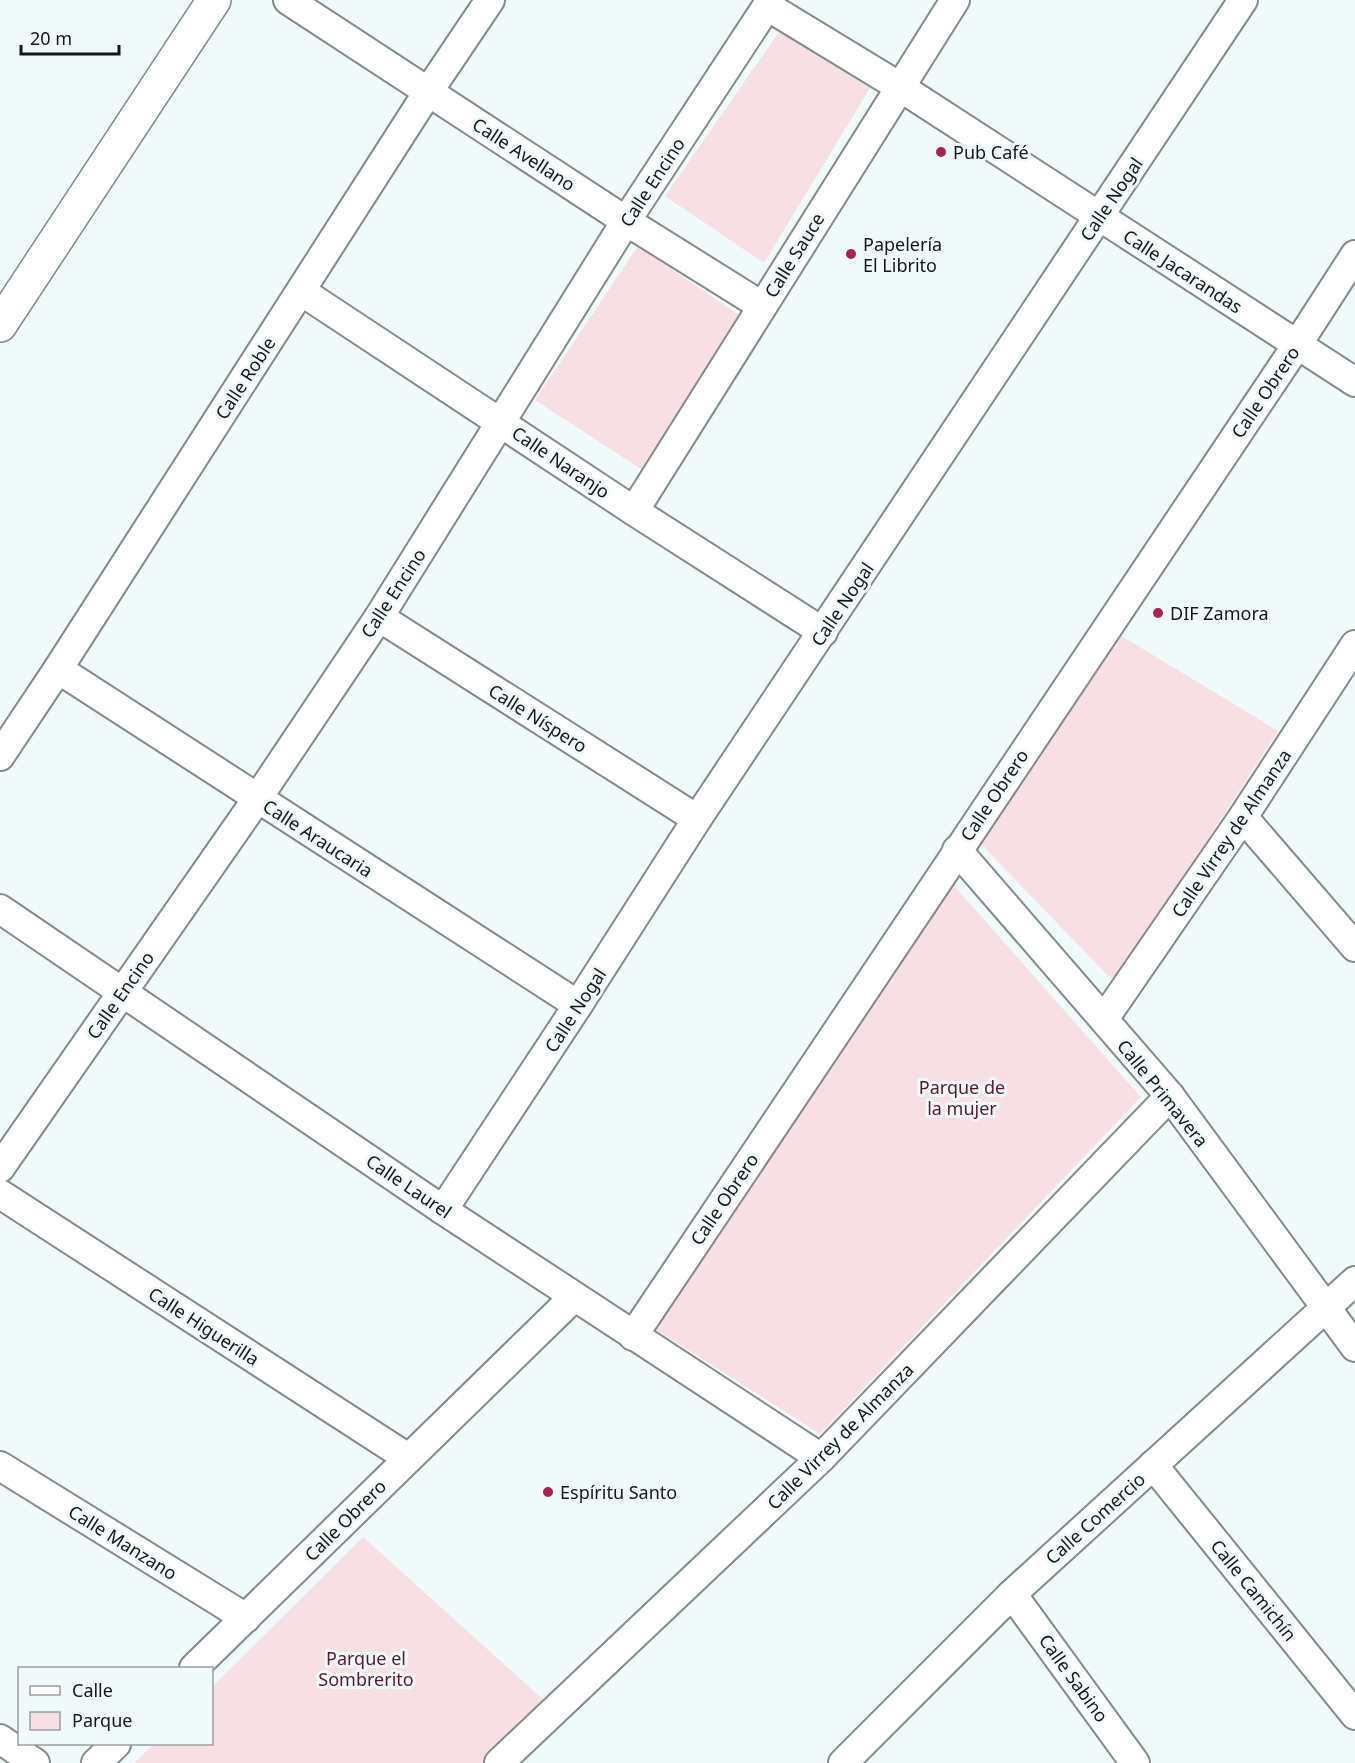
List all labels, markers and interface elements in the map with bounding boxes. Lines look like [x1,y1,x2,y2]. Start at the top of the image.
scale bar [21,18,118,56]
text: 20 m [30,26,72,50]
street label: Calle Avellano [468,112,580,196]
street label: Calle Encino [614,133,690,231]
place label: Pub Café [953,140,1029,164]
marker: Pub Café [934,145,948,159]
street label: Calle Nogal [1074,153,1148,245]
street label: Calle Sauce [759,208,829,302]
street label: Calle Jacarandas [1119,224,1247,318]
place label: Papelería El Librito [863,232,942,277]
marker: Papelería El Librito [844,247,858,261]
street label: Calle Roble [209,332,281,424]
street label: Calle Obrero [1225,341,1305,443]
street label: Calle Naranjo [507,420,615,504]
street label: Calle Encino [355,544,431,642]
street label: Calle Nogal [805,558,879,650]
place label: DIF Zamora [1170,601,1269,625]
marker: DIF Zamora [1151,606,1165,620]
street label: Calle Níspero [484,678,592,758]
street label: Calle Obrero [954,744,1034,846]
street label: Calle Virrey de Almanza [1166,744,1296,922]
street label: Calle Araucaria [258,794,378,882]
street label: Calle Encino [81,946,159,1044]
street label: Calle Nogal [539,963,611,1057]
street label: Calle Primavera [1112,1034,1214,1152]
park label: Parque de la mujer [919,1075,1005,1120]
street label: Calle Obrero [684,1148,764,1250]
street label: Calle Laurel [362,1149,456,1223]
street label: Calle Higuerilla [144,1281,264,1371]
street label: Calle Virrey de Almanza [762,1358,918,1514]
street label: Calle Comercio [1040,1467,1150,1569]
street label: Calle Obrero [299,1474,391,1566]
place label: Espíritu Santo [560,1480,677,1504]
marker: Espíritu Santo [541,1485,555,1499]
street label: Calle Manzano [64,1499,182,1585]
street label: Calle Camichín [1206,1534,1302,1646]
street label: Calle Sabino [1034,1629,1114,1727]
park label: Parque el Sombrerito [318,1646,414,1691]
legend [18,1667,213,1745]
text: Calle [72,1678,113,1702]
text: Parque [72,1708,132,1732]

